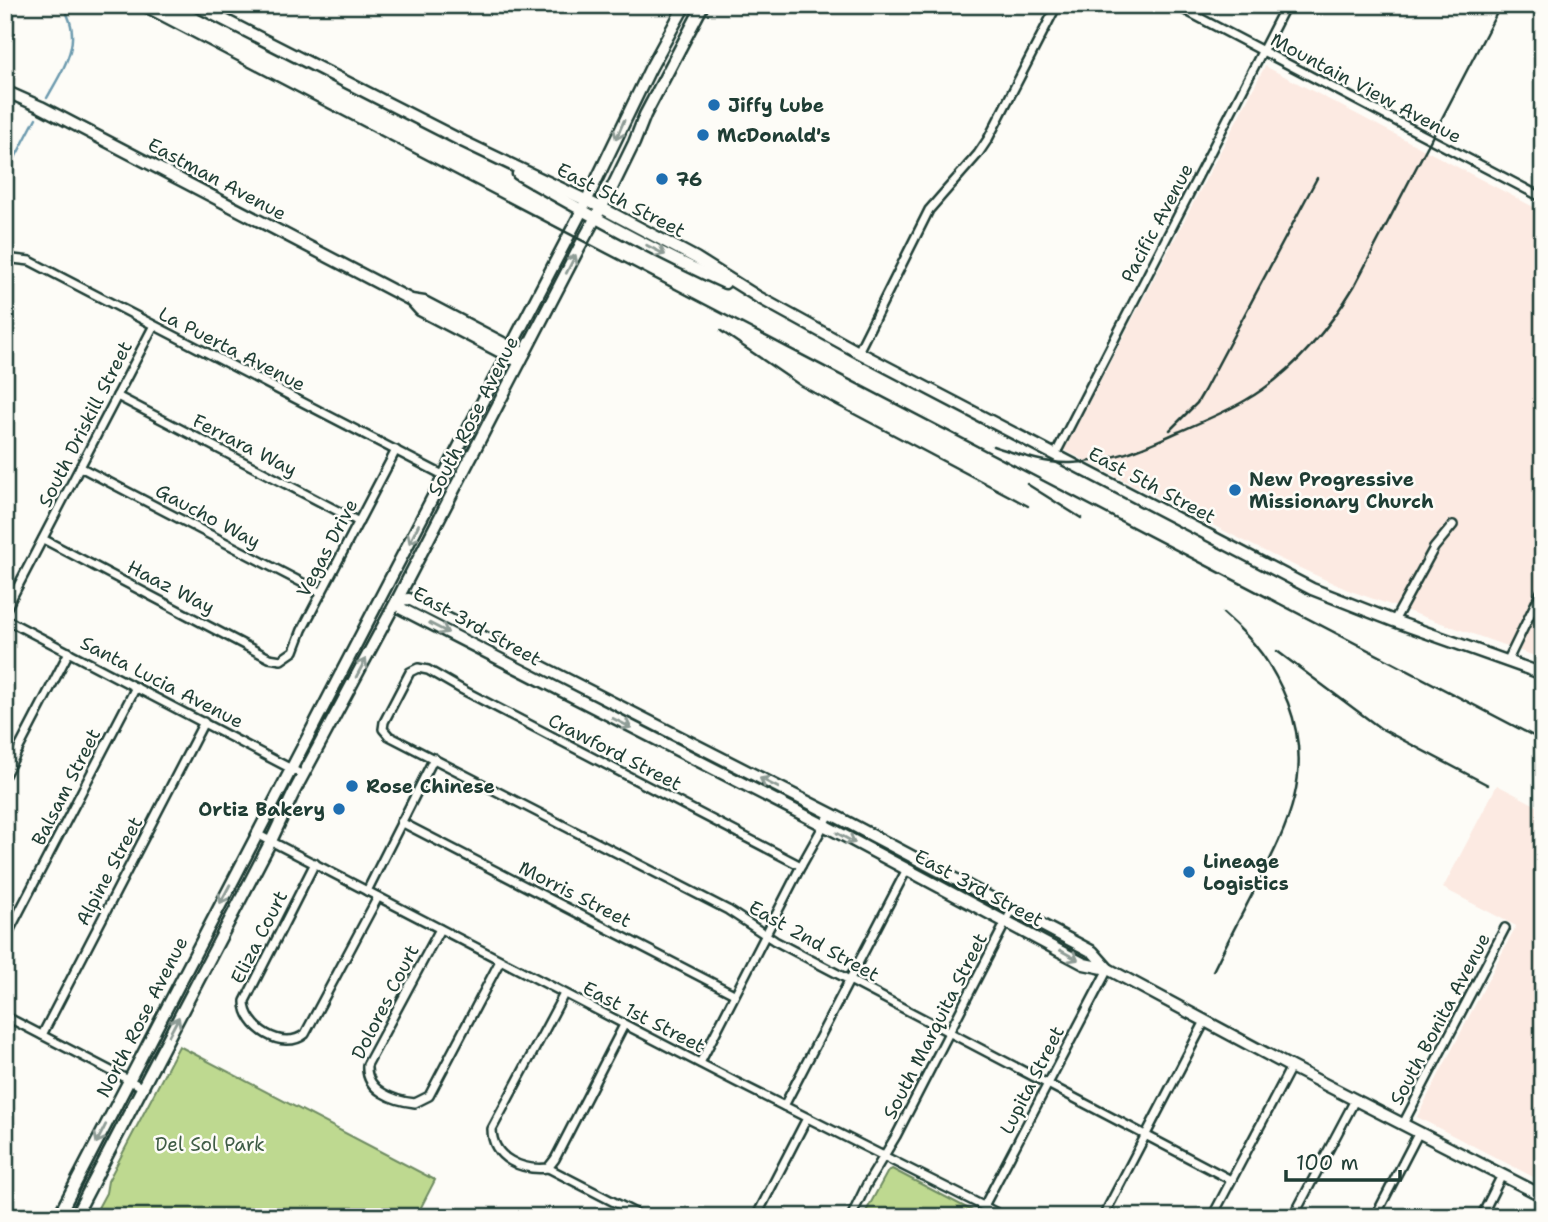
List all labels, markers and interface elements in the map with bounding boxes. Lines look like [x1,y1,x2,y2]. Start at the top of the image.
street label: Mountain View Avenue [1266,27,1466,149]
place label: Jiffy Lube [728,93,824,118]
marker: Jiffy Lube [706,97,722,113]
one-way arrow [613,119,626,140]
place label: McDonald's [717,123,830,148]
marker: McDonald's [695,127,711,143]
street label: Eastman Avenue [143,132,291,226]
street label: East 5th Street [553,157,689,243]
street label: Pacific Avenue [1115,159,1199,287]
place label: 76 [676,167,702,192]
marker: 76 [654,171,670,187]
one-way arrow [645,243,666,257]
one-way arrow [564,254,578,275]
street label: La Puerta Avenue [154,301,310,397]
street label: South Rose Avenue [422,332,524,500]
street label: South Driskill Street [32,337,138,511]
street label: Ferrara Way [189,408,301,482]
street label: East 5th Street [1084,441,1220,529]
place label: New Progressive Missionary Church [1249,467,1434,514]
street label: Gaucho Way [151,478,265,554]
marker: New Progressive Missionary Church [1227,482,1243,498]
street label: Vegas Drive [291,495,363,601]
one-way arrow [406,523,420,544]
street label: Haaz Way [123,554,219,620]
street label: East 3rd Street [409,581,545,671]
one-way arrow [428,622,449,635]
street label: Santa Lucia Avenue [76,630,248,734]
one-way arrow [355,658,368,679]
street label: Crawford Street [544,708,686,796]
one-way arrow [611,716,632,730]
street label: Balsam Street [26,724,106,850]
place label: Rose Chinese [366,774,495,799]
one-way arrow [759,775,780,789]
marker: Rose Chinese [344,778,360,794]
place label: Ortiz Bakery [198,797,325,822]
marker: Ortiz Bakery [331,801,347,817]
street label: Alpine Street [70,812,148,930]
one-way arrow [835,832,856,845]
street label: East 3rd Street [910,844,1048,932]
place label: Lineage Logistics [1203,849,1289,896]
street label: Morris Street [515,855,635,933]
marker: Lineage Logistics [1181,864,1197,880]
one-way arrow [218,883,232,904]
street label: Eliza Court [225,886,293,988]
street label: East 2nd Street [744,895,884,987]
street label: South Marquita Street [877,929,993,1123]
street label: South Bonita Avenue [1384,929,1496,1109]
street label: North Rose Avenue [91,932,193,1102]
street label: Dolores Court [345,941,425,1063]
one-way arrow [1058,949,1079,962]
street label: East 1st Street [579,975,709,1059]
one-way arrow [167,1016,181,1037]
street label: Lupita Street [994,1022,1070,1138]
one-way arrow [94,1123,108,1144]
park label: Del Sol Park [155,1132,265,1157]
scale bar [1286,1138,1399,1182]
text: 100 m [1296,1149,1359,1177]

